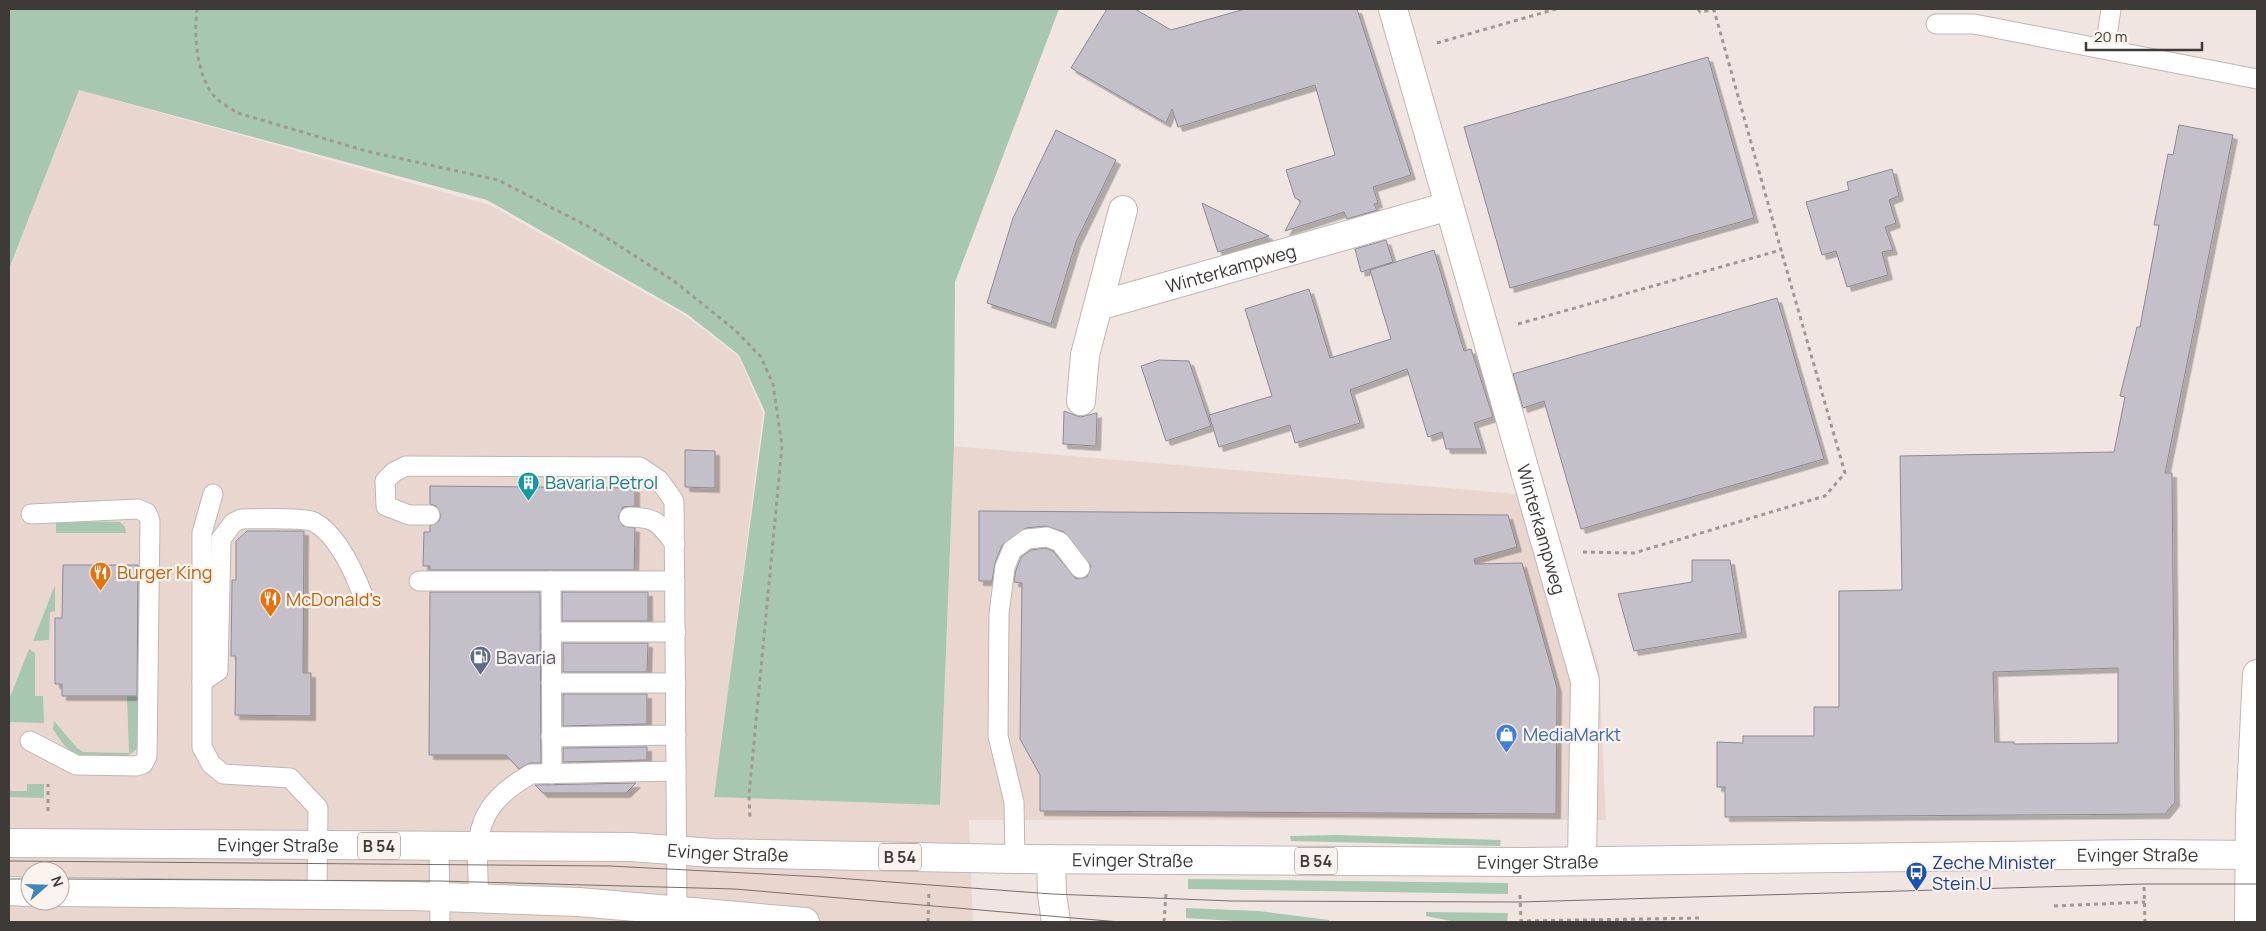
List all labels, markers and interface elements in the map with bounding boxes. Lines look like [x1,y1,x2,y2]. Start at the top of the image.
scale bar [2086,20,2202,52]
text: 20 m [2094,26,2127,47]
street label: Winterkampweg [1163,238,1299,298]
street label: Winterkampweg [1512,461,1572,597]
building icon: Bavaria Petrol [517,470,541,501]
place label: Bavaria Petrol [545,470,658,494]
restaurant icon: Burger King [89,560,113,591]
place label: Burger King [117,560,212,584]
restaurant icon: McDonald's [258,587,282,618]
place label: McDonald's [286,587,381,611]
fuel station icon: Bavaria [468,645,492,676]
place label: Bavaria [496,645,556,669]
shop icon: MediaMarkt [1495,722,1519,753]
place label: MediaMarkt [1523,722,1621,746]
street label: Evinger Straße [217,832,339,857]
road number: B 54 [358,832,400,859]
street label: Evinger Straße [666,838,789,866]
street label: Evinger Straße [2077,842,2198,867]
road number: B 54 [879,844,921,870]
street label: Evinger Straße [1072,847,1193,872]
road number: B 54 [1295,848,1337,874]
street label: Evinger Straße [1477,849,1599,874]
place label: Zeche Minister Stein U [1932,850,2056,895]
bus stop icon: Zeche Minister Stein U [1904,860,1928,891]
north arrow [20,861,70,911]
text: N [47,873,68,889]

